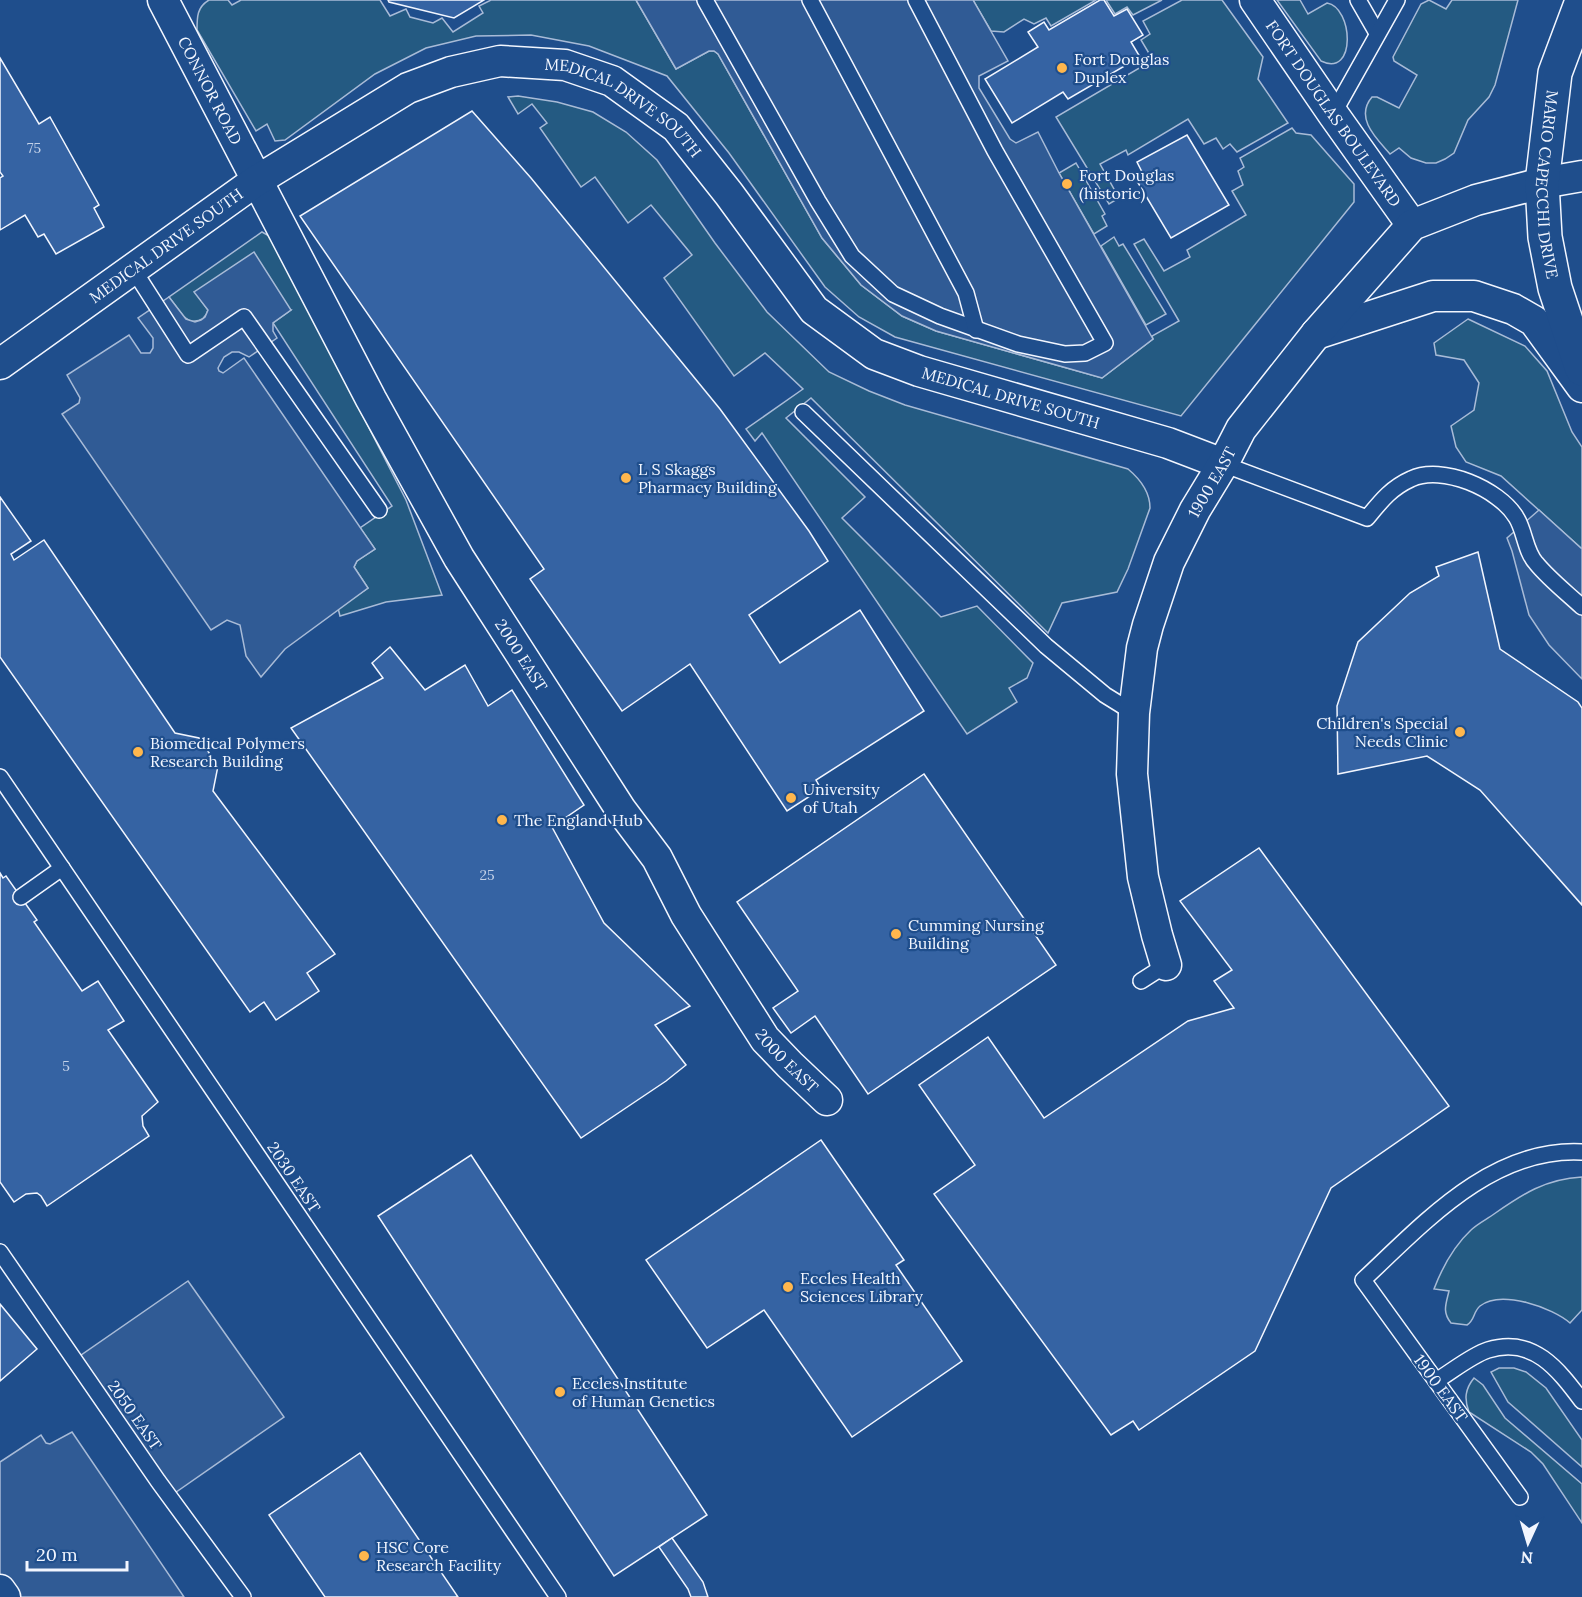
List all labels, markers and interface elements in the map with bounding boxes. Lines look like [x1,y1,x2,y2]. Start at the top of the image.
street label: FORT DOUGLAS BOULEVARD [1262,16,1406,211]
street label: CONNOR ROAD [174,33,247,148]
place label: Fort Douglas Duplex [1074,49,1169,87]
street label: MEDICAL DRIVE SOUTH [544,54,706,161]
marker: Fort Douglas Duplex [1055,61,1069,75]
street label: MARIO CAPECCHI DRIVE [1532,89,1563,280]
house number: 75 [27,139,41,157]
place label: Fort Douglas (historic) [1079,165,1174,204]
marker: Fort Douglas (historic) [1060,177,1074,191]
street label: MEDICAL DRIVE SOUTH [85,184,247,307]
street label: MEDICAL DRIVE SOUTH [920,362,1102,433]
street label: 1900 EAST [1183,443,1240,520]
place label: L S Skaggs Pharmacy Building [638,459,778,497]
marker: L S Skaggs Pharmacy Building [619,471,633,485]
street label: 2000 EAST [491,615,552,695]
place label: Children's Special Needs Clinic [1316,713,1448,751]
marker: Children's Special Needs Clinic [1453,725,1467,739]
place label: Biomedical Polymers Research Building [150,733,305,771]
marker: Biomedical Polymers Research Building [131,745,145,759]
place label: University of Utah [803,779,880,817]
marker: University of Utah [784,791,798,805]
place label: The England Hub [514,810,643,830]
marker: The England Hub [495,813,509,827]
house number: 25 [479,866,495,884]
place label: Cumming Nursing Building [908,915,1045,953]
marker: Cumming Nursing Building [889,927,903,941]
street label: 2000 EAST [751,1025,823,1097]
house number: 5 [62,1057,70,1075]
street label: 2030 EAST [263,1138,325,1216]
place label: Eccles Health Sciences Library [800,1268,924,1306]
marker: Eccles Health Sciences Library [781,1280,795,1294]
street label: 1900 EAST [1410,1350,1472,1426]
place label: Eccles Institute of Human Genetics [572,1373,715,1411]
street label: 2050 EAST [104,1376,166,1454]
marker: Eccles Institute of Human Genetics [553,1385,567,1399]
north arrow [1498,1513,1558,1573]
scale bar [27,1534,128,1572]
place label: HSC Core Research Facility [376,1537,502,1575]
text: 20 m [36,1543,78,1566]
text: N [1520,1548,1534,1568]
marker: HSC Core Research Facility [357,1549,371,1563]

